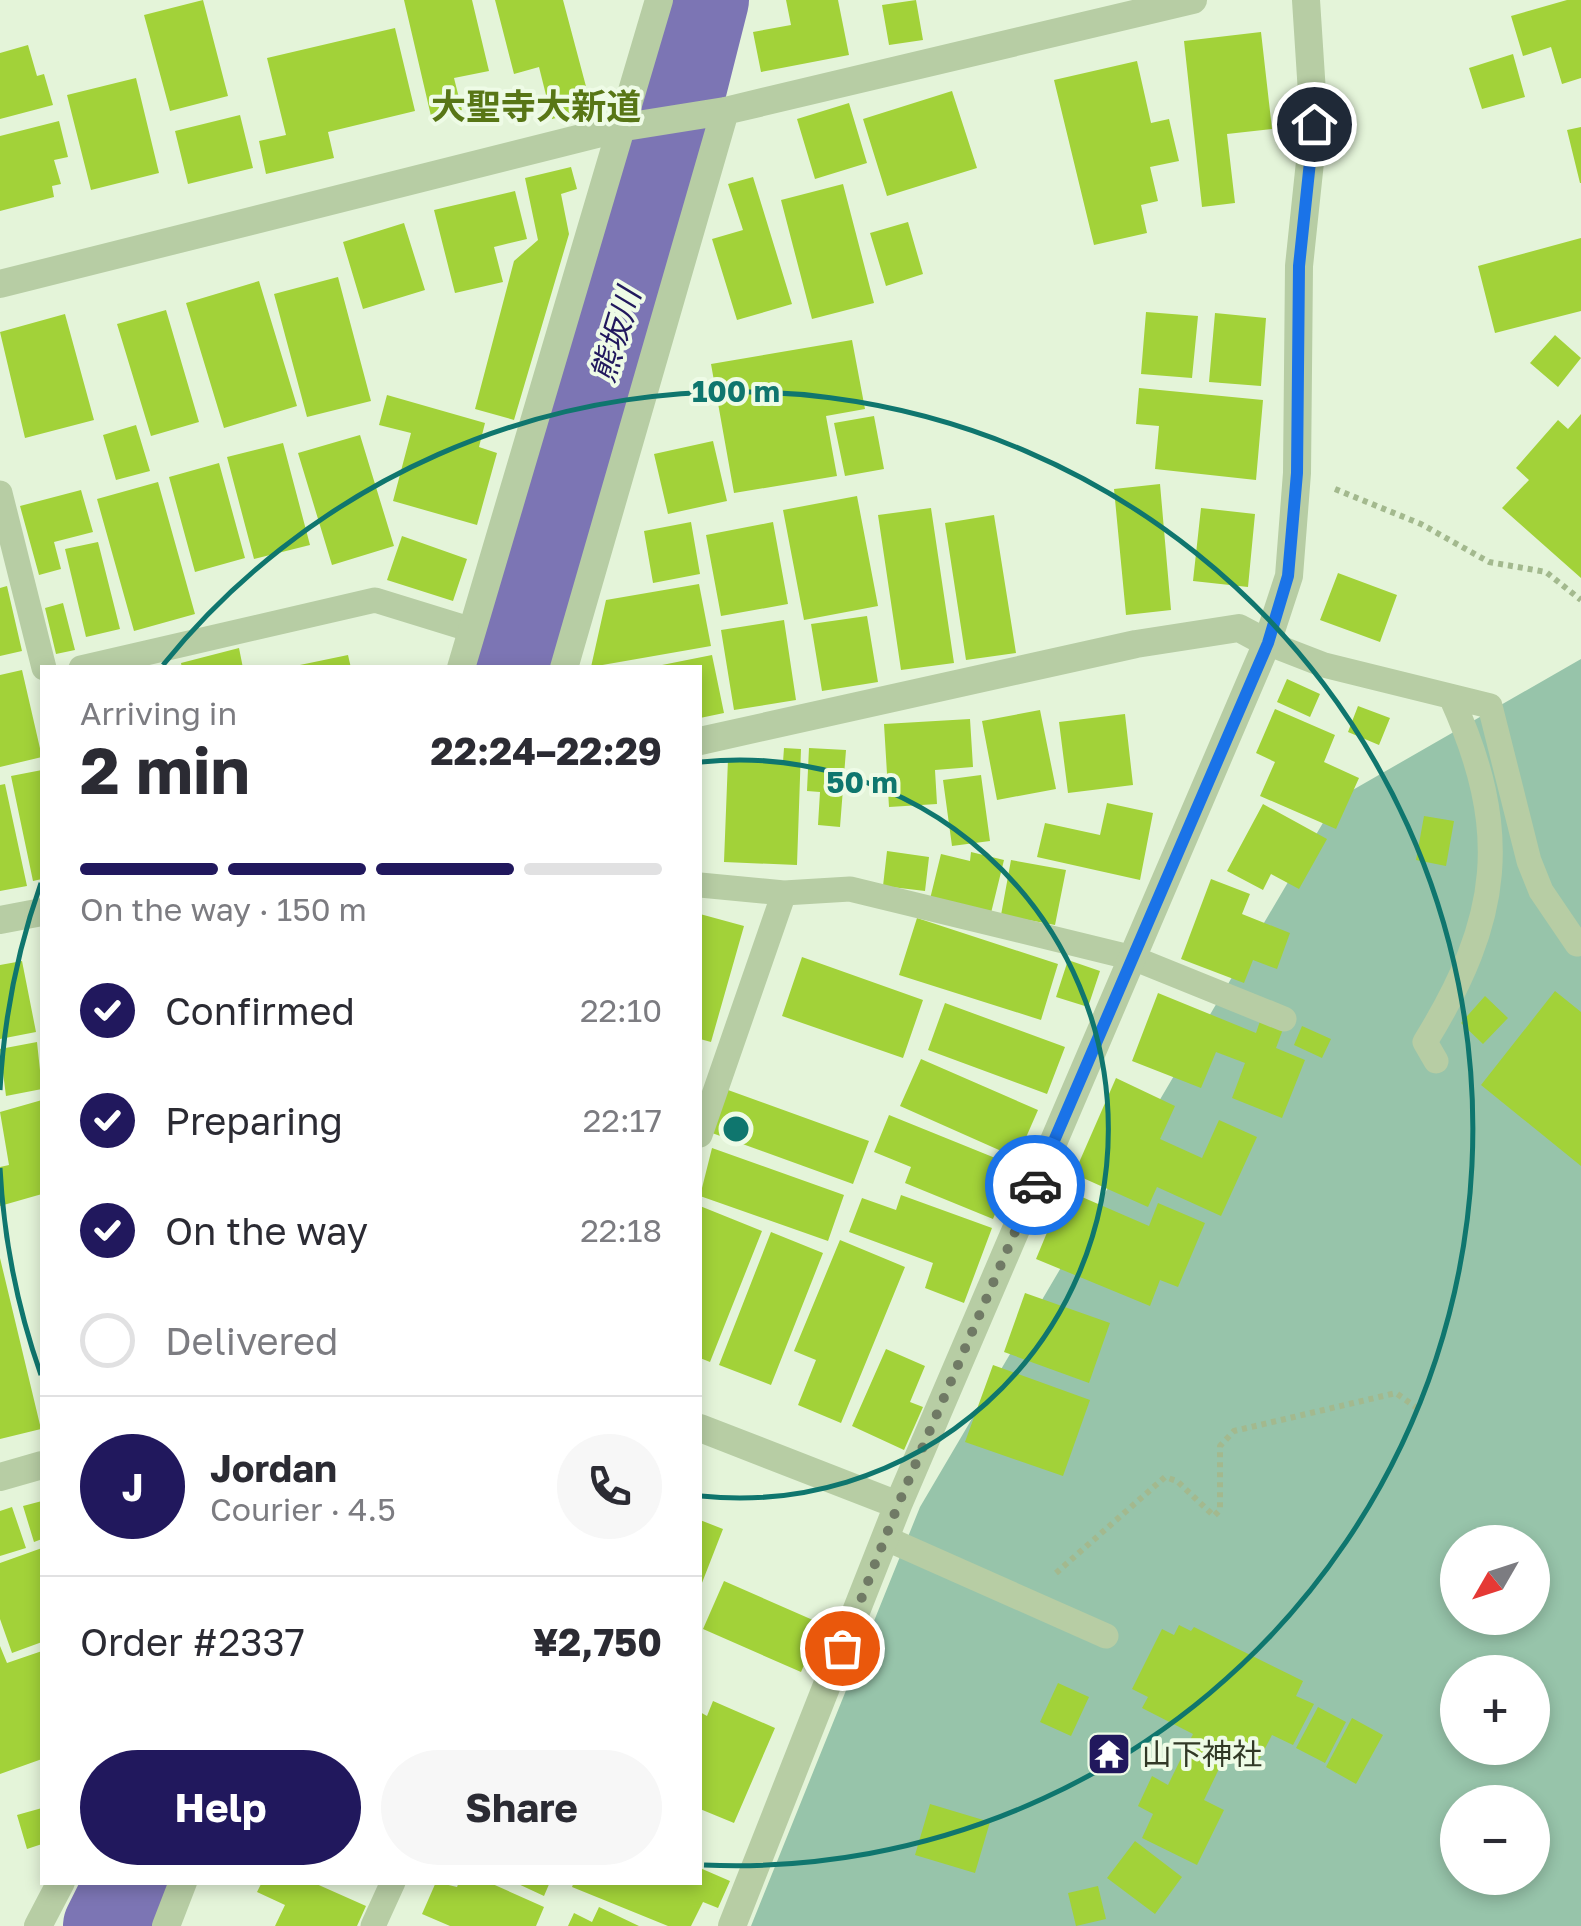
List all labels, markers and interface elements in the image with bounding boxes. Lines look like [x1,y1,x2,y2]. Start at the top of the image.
pin [1272,82,1357,167]
district label: 大聖寺大新道 [431,85,641,127]
icon: home [1287,97,1342,152]
water label: 熊坂川 [583,281,648,386]
text: 100 m [692,373,780,409]
text: Arriving in [80,694,237,732]
text: 22:24–22:29 [431,728,662,773]
text: 2 min [80,730,250,808]
text: 50 m [826,764,898,800]
text: On the way · 150 m [80,890,367,928]
icon: check [80,983,135,1038]
text: Confirmed [165,988,355,1033]
text: 22:10 [580,991,662,1029]
icon: check [80,1093,135,1148]
text: Preparing [165,1098,343,1143]
text: 22:17 [583,1101,662,1139]
centre of rings [718,1111,754,1147]
courier [985,1135,1085,1235]
icon: car [1008,1158,1063,1213]
icon: check [80,1203,135,1258]
text: On the way [165,1208,368,1253]
text: 22:18 [580,1211,662,1249]
text: Delivered [165,1318,338,1363]
button: phone [557,1434,662,1539]
text: Jordan [210,1445,337,1490]
text: J [122,1464,143,1509]
text: Courier · 4.5 [210,1490,396,1528]
north arrow [1440,1525,1550,1635]
map controls [1440,1525,1550,1895]
pin [800,1606,885,1691]
text: Order #2337 [80,1619,305,1664]
text: ¥2,750 [533,1619,662,1664]
icon: bag [815,1621,870,1676]
button: + [1440,1655,1550,1765]
temple icon: 山下神社 [1086,1731,1132,1777]
place label: 山下神社 [1142,1736,1262,1772]
button: Help [80,1750,361,1865]
button: Share [381,1750,662,1865]
button: − [1440,1785,1550,1895]

